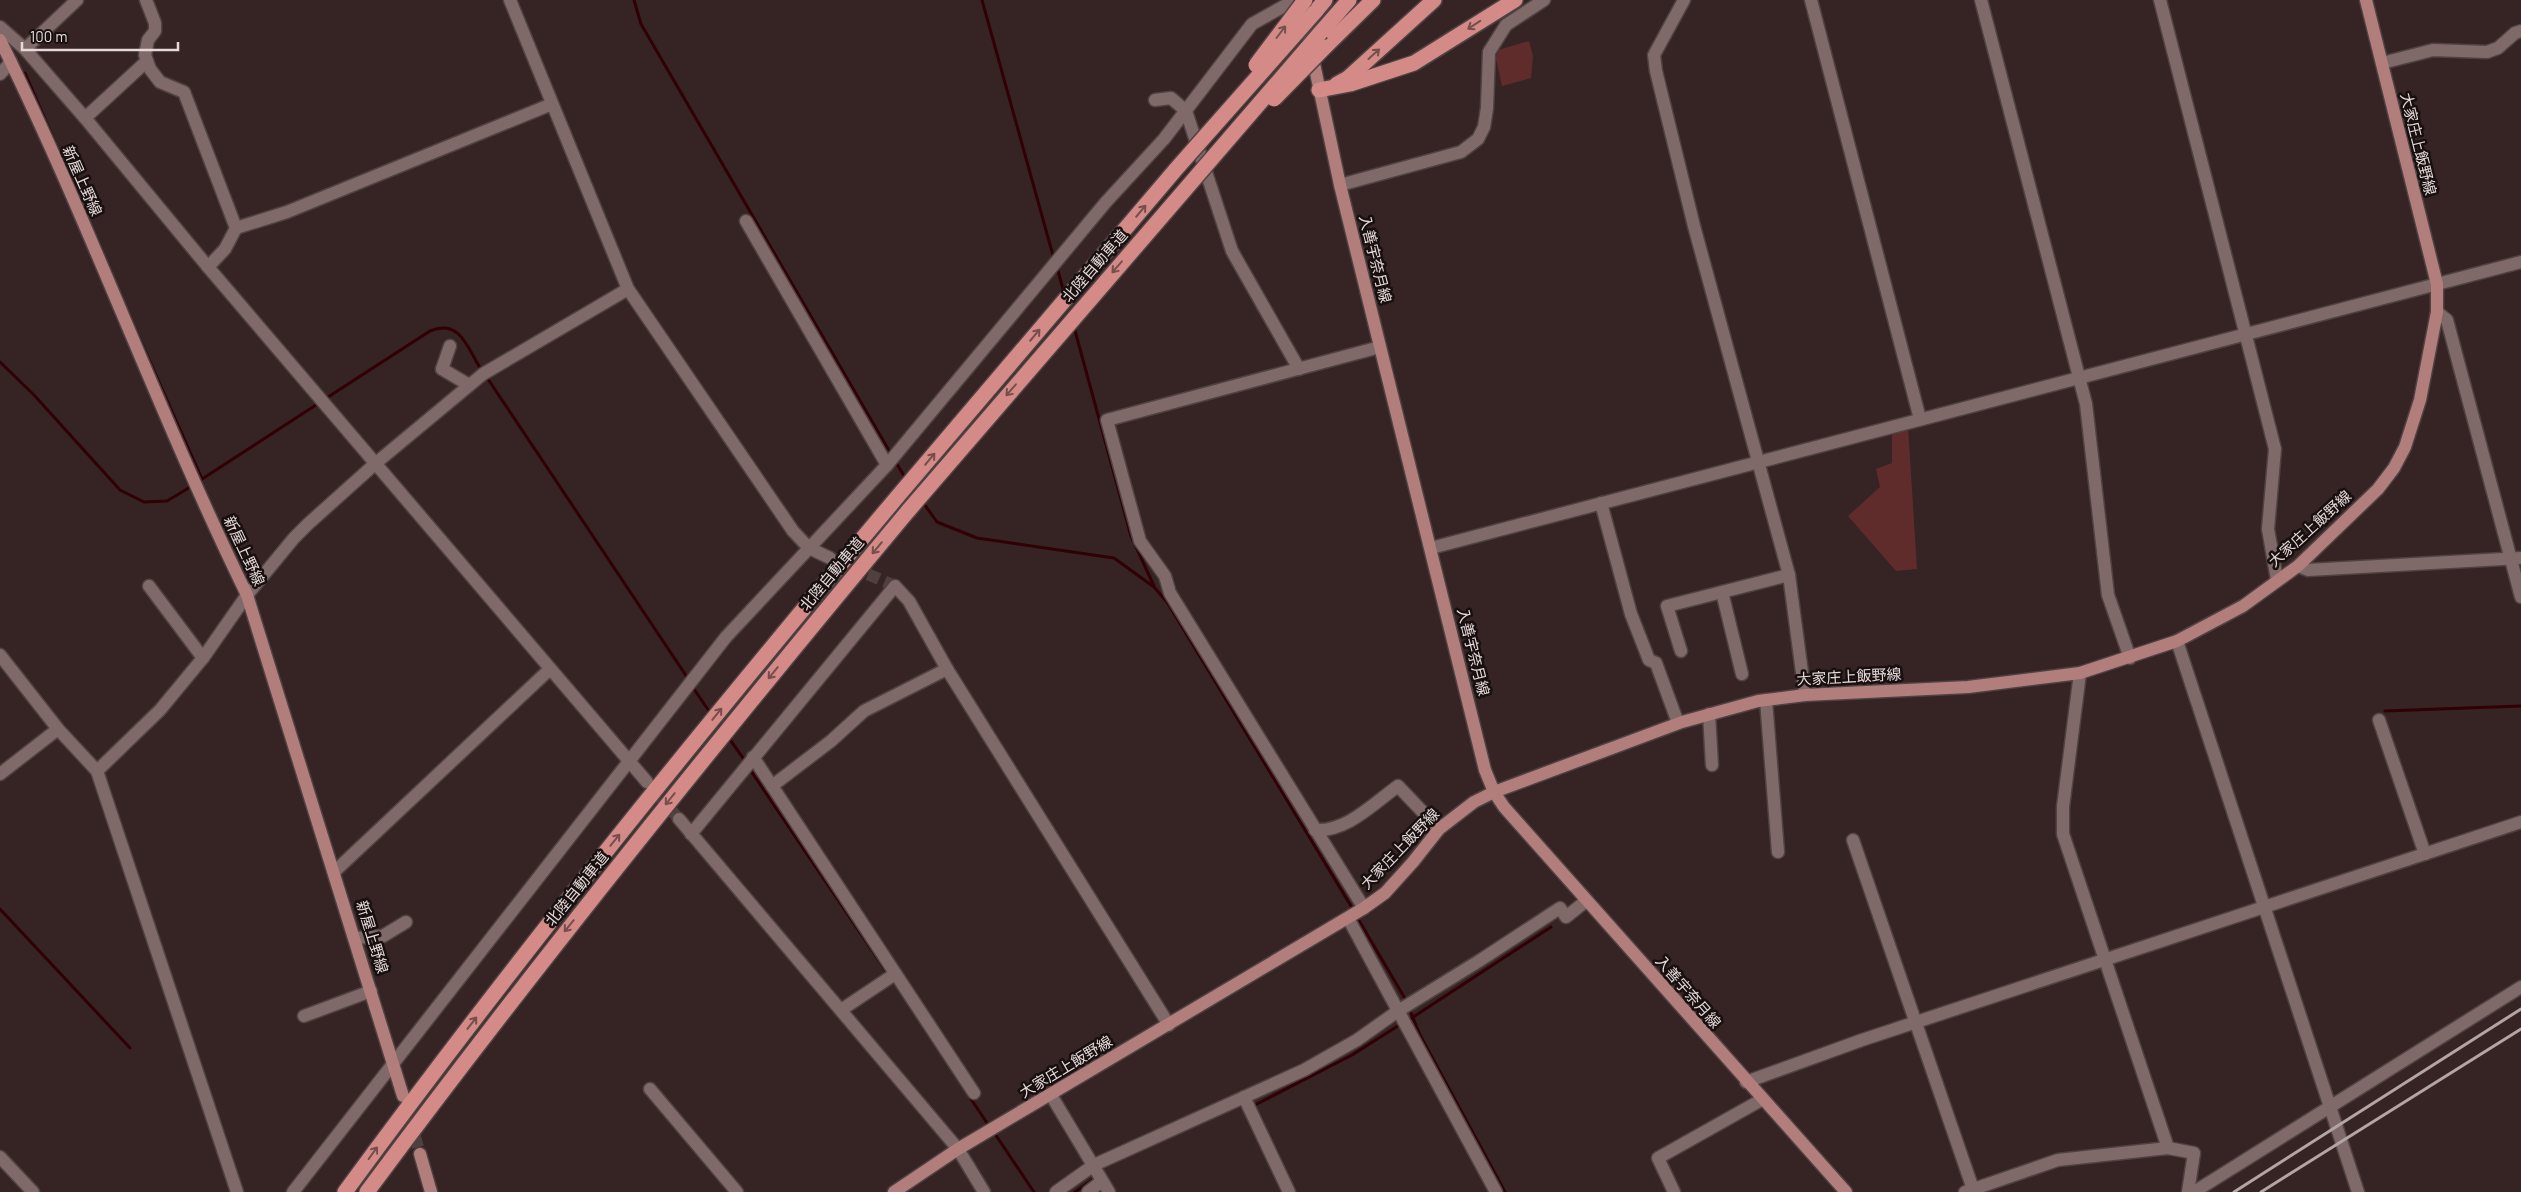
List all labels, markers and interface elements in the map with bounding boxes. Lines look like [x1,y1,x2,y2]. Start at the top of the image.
scale bar [22,20,179,52]
one-way arrow [1467,21,1481,31]
one-way arrow [1276,26,1287,39]
text: 100 m [30,27,68,45]
one-way arrow [1367,49,1380,60]
street label: 大家庄上飯野線 [2398,91,2440,197]
street label: 新屋上野線 [59,143,106,219]
one-way arrow [1135,205,1146,218]
street label: 入善宇奈月線 [1356,213,1396,305]
street label: 北陸自動車道 [1058,225,1131,305]
one-way arrow [1111,260,1123,273]
one-way arrow [1030,329,1041,342]
one-way arrow [1006,383,1017,396]
one-way arrow [924,452,936,465]
street label: 大家庄上飯野線 [2264,486,2354,570]
street label: 新屋上野線 [221,513,269,588]
street label: 北陸自動車道 [795,533,867,614]
one-way arrow [871,541,882,554]
street label: 入善宇奈月線 [1454,606,1494,698]
street label: 大家庄上飯野線 [1796,664,1902,688]
one-way arrow [767,666,778,679]
one-way arrow [711,708,722,721]
one-way arrow [665,792,676,805]
street label: 大家庄上飯野線 [1356,804,1442,892]
one-way arrow [610,834,621,847]
street label: 北陸自動車道 [541,848,612,929]
street label: 新屋上野線 [353,898,393,975]
one-way arrow [564,920,575,933]
street label: 入善宇奈月線 [1652,951,1725,1031]
one-way arrow [466,1017,477,1030]
street label: 大家庄上飯野線 [1016,1031,1115,1101]
one-way arrow [368,1147,379,1160]

